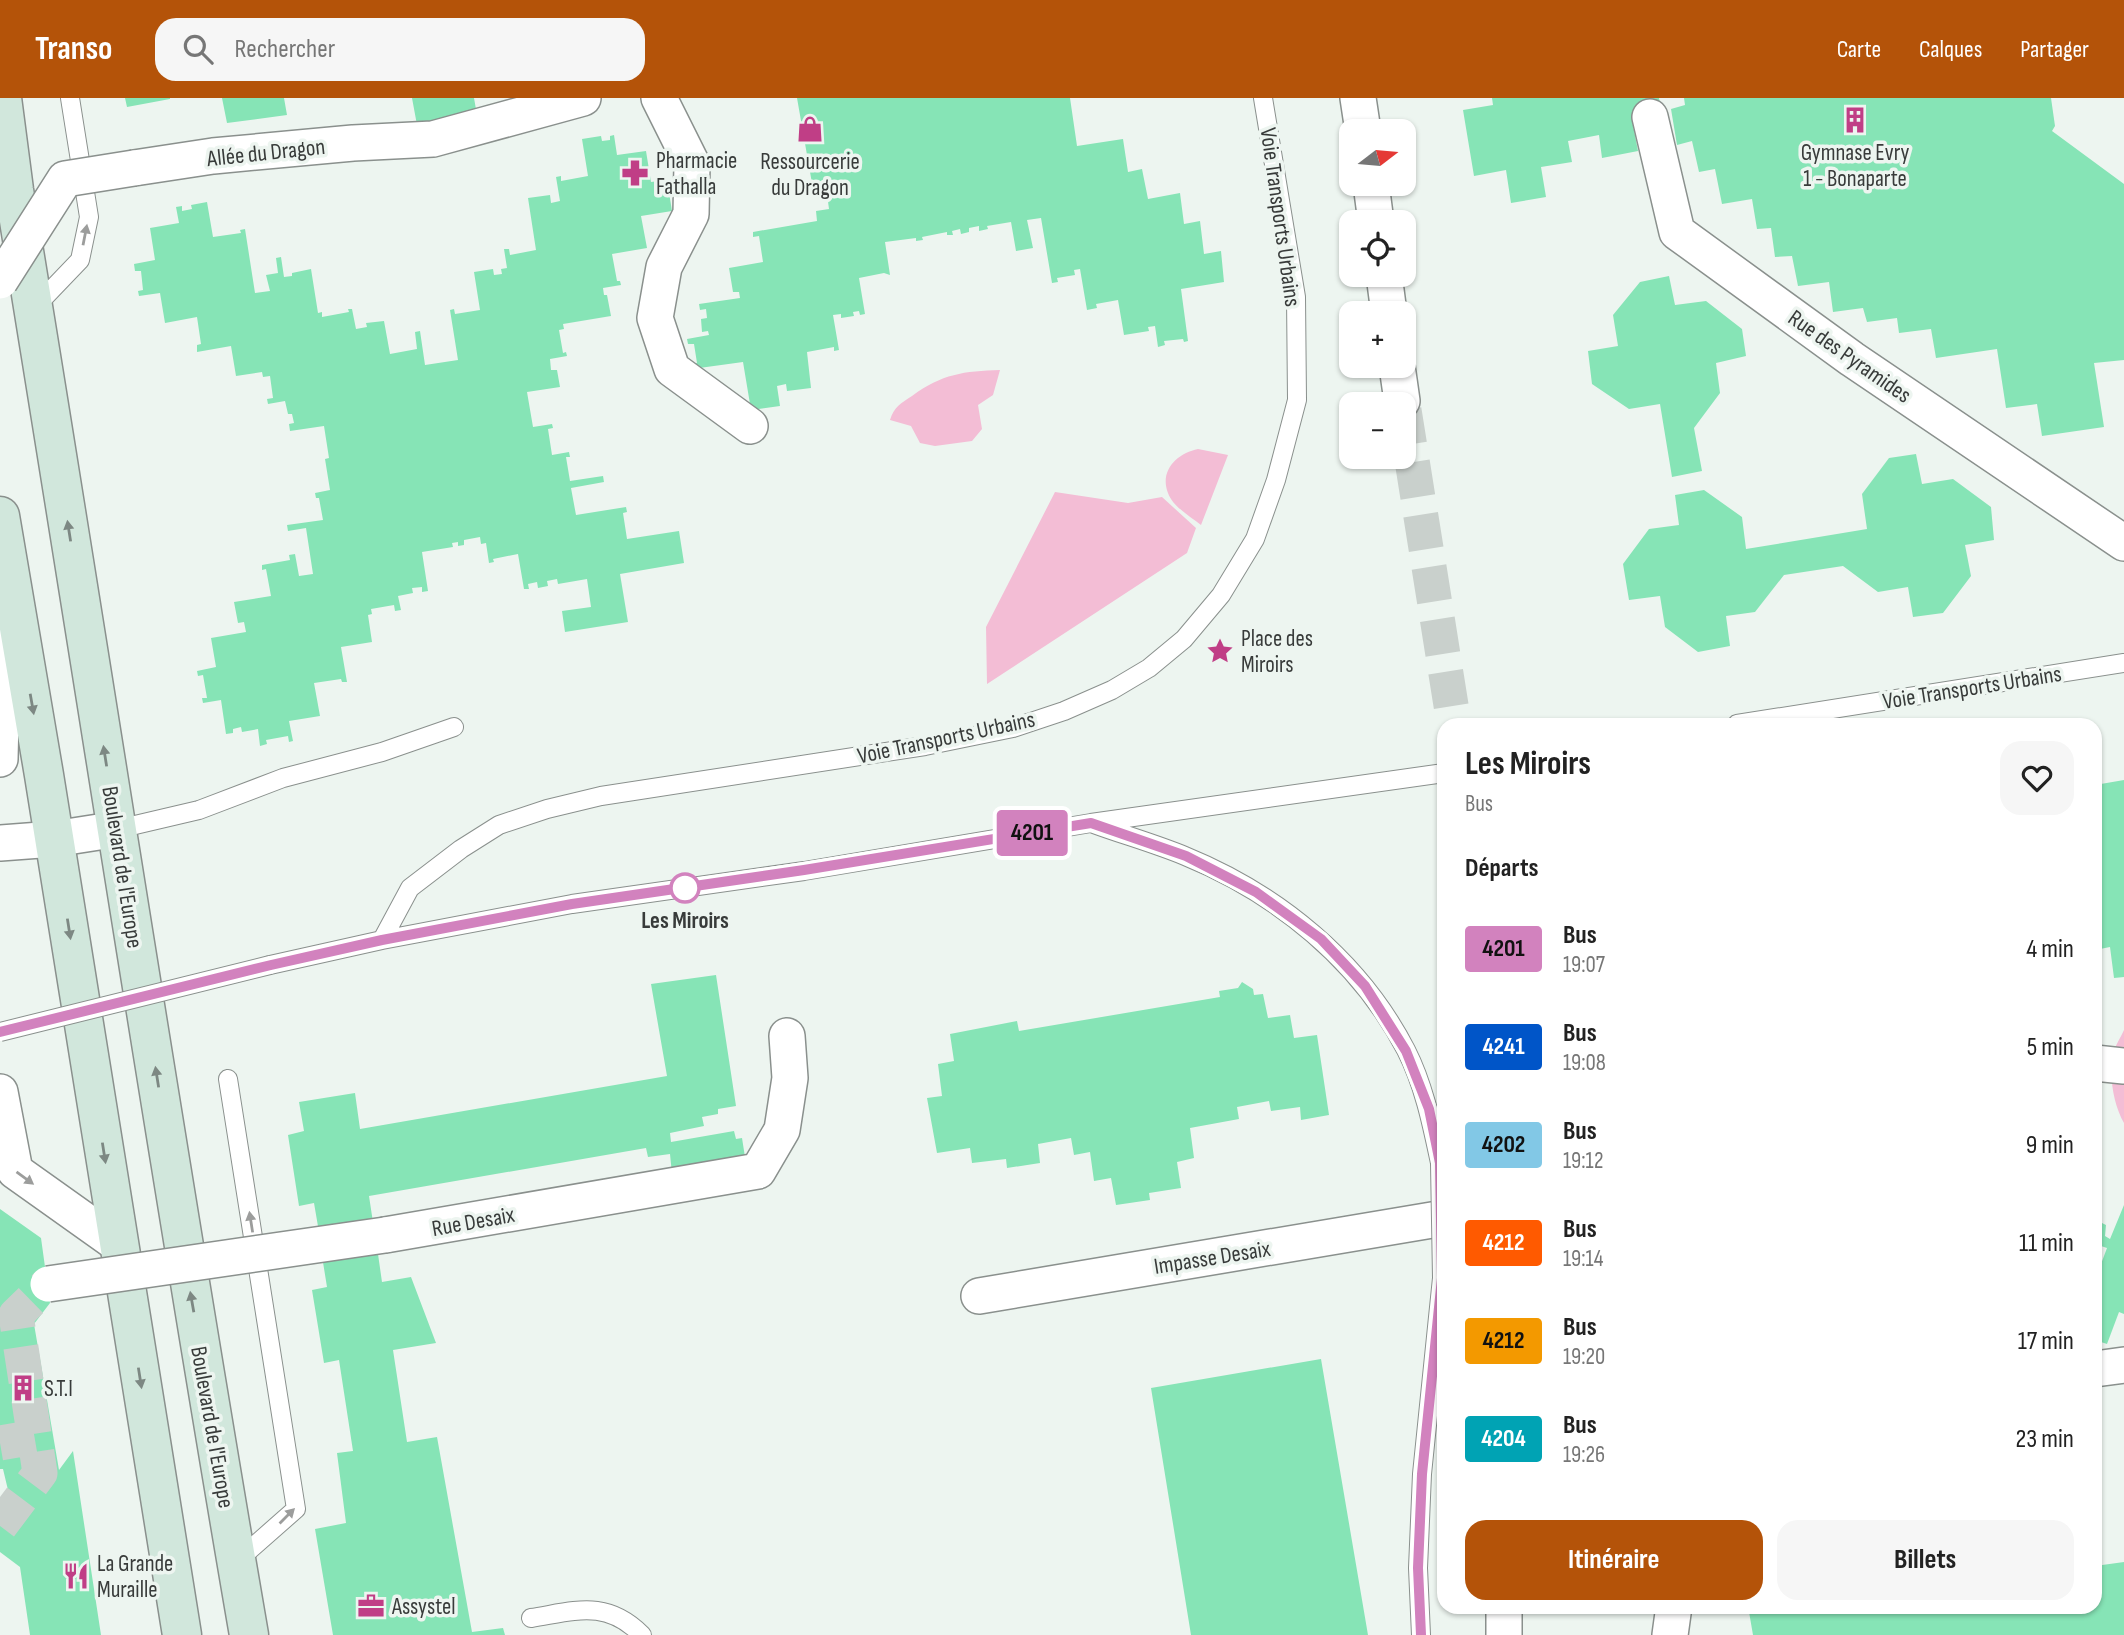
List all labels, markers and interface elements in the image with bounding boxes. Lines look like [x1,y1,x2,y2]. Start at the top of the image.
search box [155,18,645,81]
text: Transo [35,29,113,69]
icon: search [179,30,217,68]
text: Rechercher [235,34,335,65]
text: Carte [1837,35,1881,64]
text: Calques [1919,35,1982,64]
text: Partager [2020,35,2089,64]
building icon: Gymnase Evry 1 - Bonaparte [1840,105,1870,135]
shop icon: Ressourcerie du Dragon [795,114,825,144]
north arrow [1339,119,1416,196]
map controls [1339,119,1416,469]
street label: Voie Transports Urbains [1254,126,1306,309]
street label: Allée du Dragon [205,133,327,173]
place label: Gymnase Evry 1 - Bonaparte [1801,139,1909,193]
place label: Pharmacie Fathalla [656,147,737,201]
place label: Ressourcerie du Dragon [760,148,860,202]
pharmacy icon: Pharmacie Fathalla [620,158,650,188]
button: locate [1339,210,1416,287]
one-way arrow [80,224,91,246]
button: + [1339,301,1416,378]
street label: Rue des Pyramides [1782,304,1916,410]
button: − [1339,392,1416,469]
one-way arrow [63,520,74,542]
place label: Place des Miroirs [1241,625,1313,679]
place icon: Place des Miroirs [1205,636,1235,666]
street label: Voie Transports Urbains [1881,660,2064,716]
one-way arrow [27,693,38,715]
street label: Voie Transports Urbains [855,706,1037,770]
button: heart [2000,741,2074,815]
text: Les Miroirs [1465,744,1591,784]
one-way arrow [99,745,110,767]
street label: Boulevard de l'Europe [95,784,149,950]
text: Bus [1465,790,1493,818]
line badge: 4201 [983,810,1081,856]
text: 4201 [1011,818,1053,847]
text: Départs [1465,853,1538,884]
marker: Les Miroirs [670,873,700,903]
place label: Les Miroirs [641,907,729,935]
one-way arrow [64,918,75,940]
text: Bus [1563,920,1597,951]
text: 4201 [1482,934,1525,963]
text: 4 min [2026,934,2074,965]
text: 19:07 [1563,951,1605,979]
text: Bus [1563,1018,1597,1049]
text: 4241 [1482,1032,1525,1061]
text: 5 min [2027,1032,2074,1063]
text: 19:08 [1563,1049,1606,1077]
one-way arrow [151,1066,162,1088]
text: Bus [1563,1116,1597,1147]
text: 4202 [1482,1130,1525,1159]
text: 9 min [2026,1130,2074,1161]
one-way arrow [99,1142,110,1164]
text: 19:12 [1563,1147,1603,1175]
one-way arrow [16,1171,34,1185]
street label: Rue Desaix [430,1201,517,1243]
one-way arrow [245,1211,256,1233]
text: Bus [1563,1214,1597,1245]
text: 4212 [1483,1228,1524,1257]
text: 11 min [2019,1228,2074,1259]
street label: Impasse Desaix [1152,1235,1273,1281]
text: 19:14 [1563,1245,1603,1273]
one-way arrow [186,1291,197,1313]
text: Bus [1563,1312,1597,1343]
text: 4212 [1483,1326,1524,1355]
text: 17 min [2018,1326,2074,1357]
text: 19:20 [1563,1343,1605,1371]
street label: Boulevard de l'Europe [184,1344,240,1510]
one-way arrow [135,1367,146,1389]
building icon: S.T.I [8,1373,38,1403]
place label: S.T.I [44,1375,73,1403]
text: Bus [1563,1410,1597,1441]
text: 4204 [1481,1424,1526,1453]
text: 23 min [2016,1424,2074,1455]
text: 19:26 [1563,1441,1605,1469]
one-way arrow [279,1507,295,1524]
button: Itinéraire [1465,1520,1763,1600]
button: Billets [1777,1520,2074,1600]
place label: La Grande Muraille [97,1550,173,1604]
restaurant icon: La Grande Muraille [61,1561,91,1591]
office icon: Assystel [356,1591,386,1621]
place label: Assystel [391,1593,456,1621]

